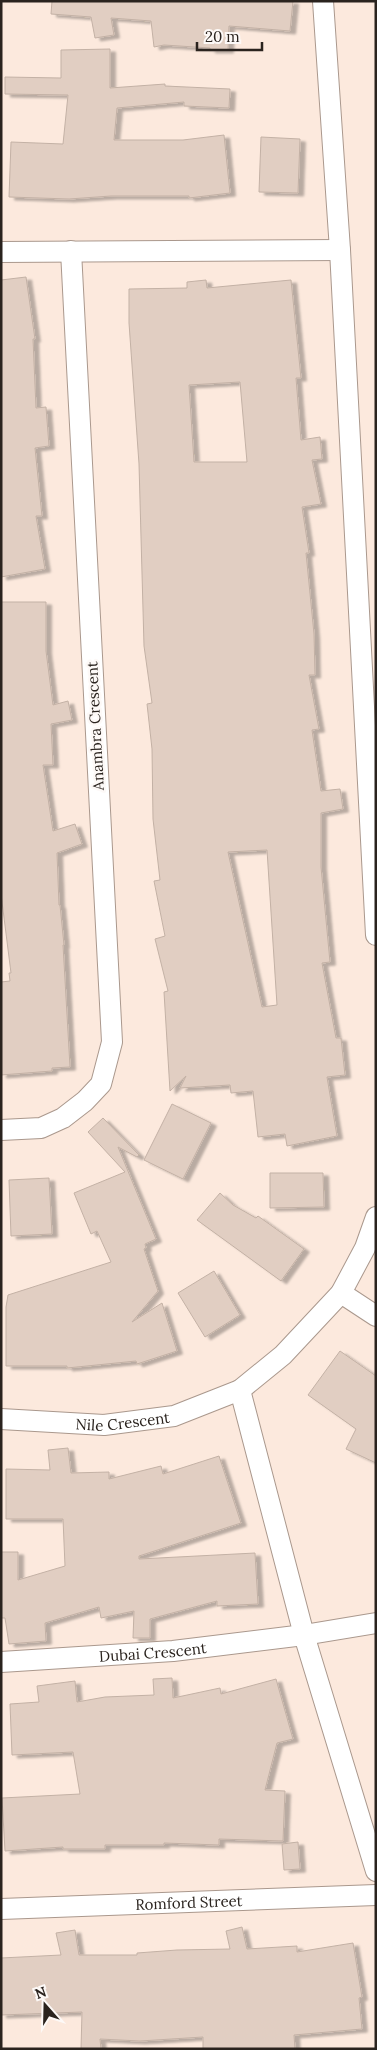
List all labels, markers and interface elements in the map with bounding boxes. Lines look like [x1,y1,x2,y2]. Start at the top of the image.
scale bar [197,20,262,52]
text: 20 m [205,27,240,46]
street label: Anambra Crescent [82,661,108,792]
street label: Nile Crescent [75,1407,171,1435]
street label: Dubai Crescent [98,1637,208,1665]
street label: Romford Street [135,1890,243,1913]
north arrow [20,1980,70,2030]
text: N [32,1982,49,2003]

